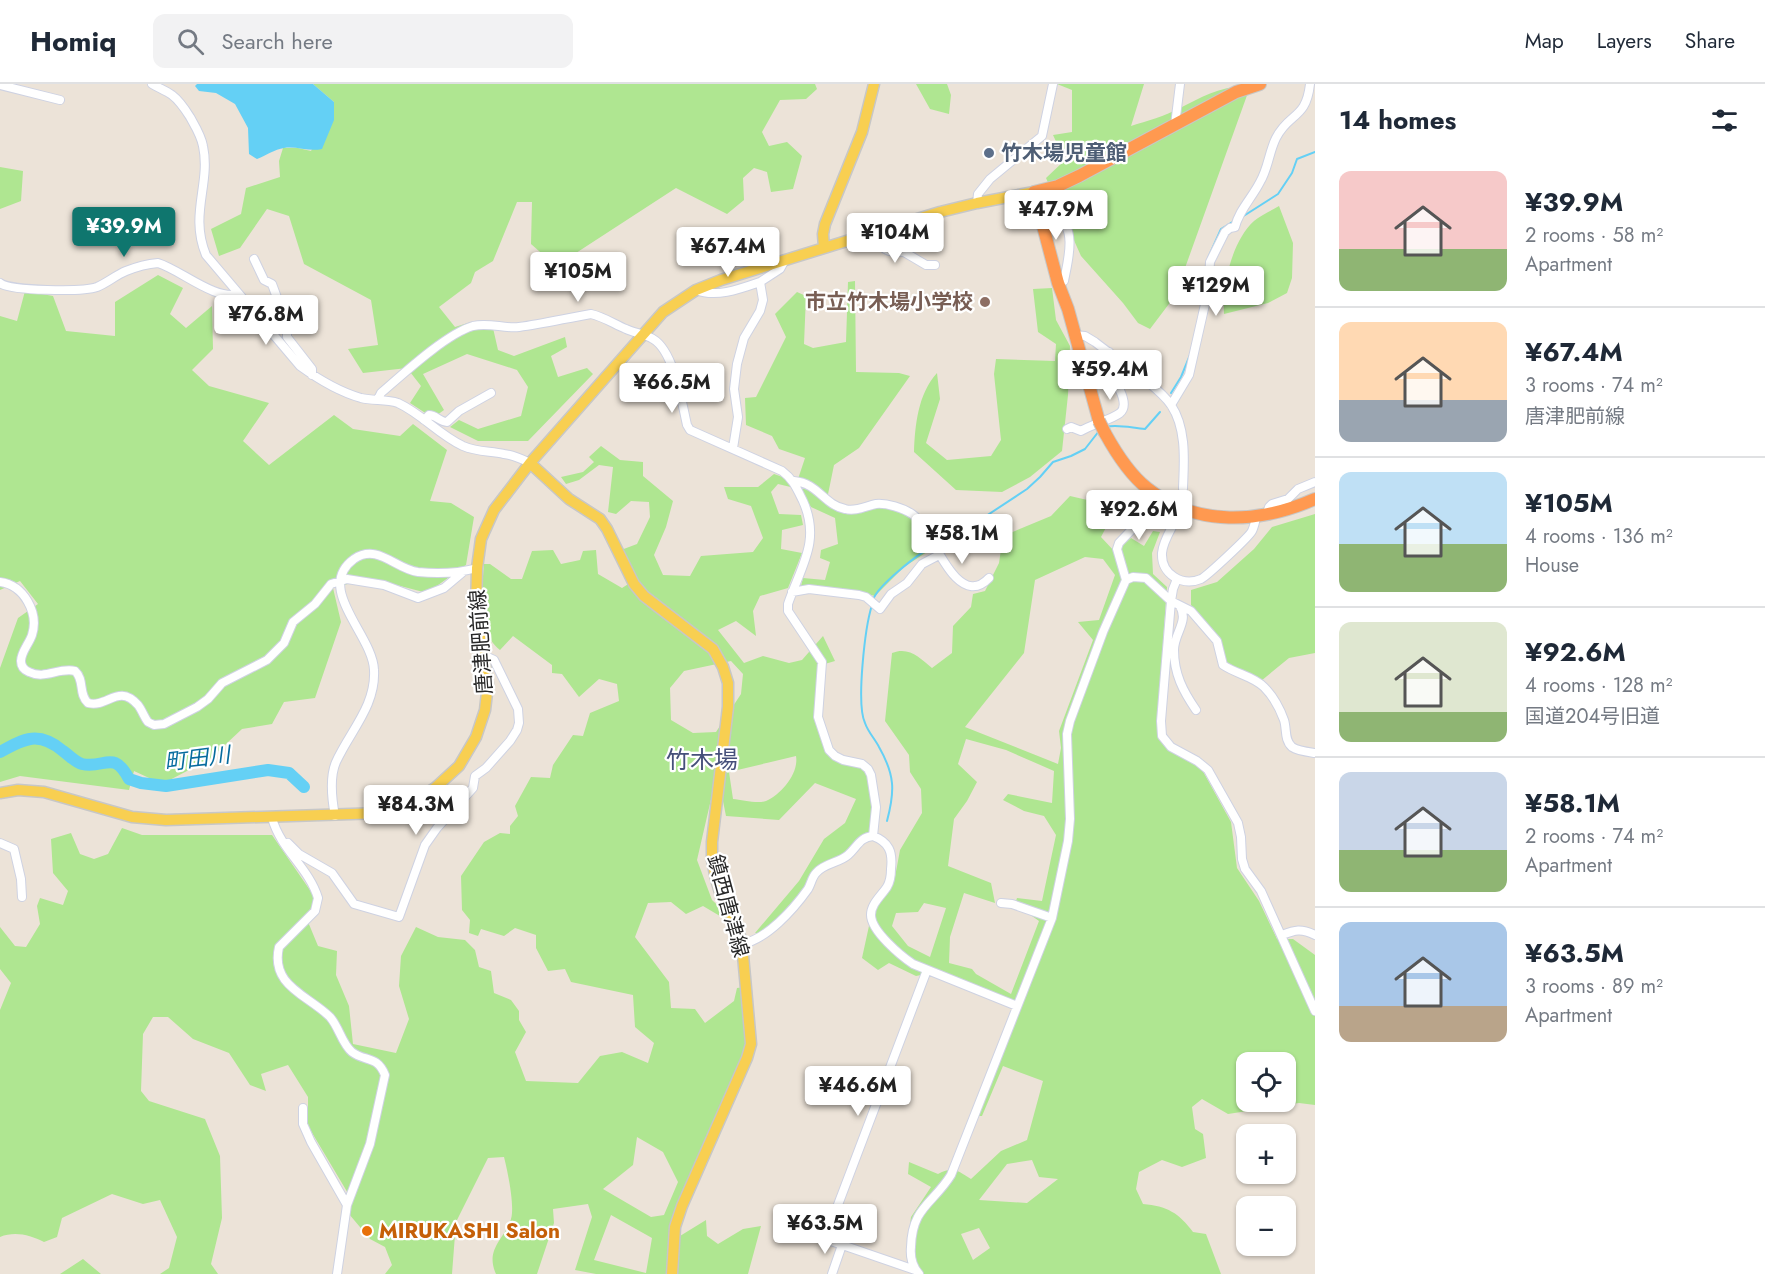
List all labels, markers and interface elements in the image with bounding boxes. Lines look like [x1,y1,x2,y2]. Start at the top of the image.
search box [153,14,573,68]
text: Homiq [30,21,117,62]
icon: search [174,25,207,58]
text: Search here [222,25,333,57]
text: Map [1525,26,1564,56]
text: Layers [1597,26,1652,56]
text: Share [1685,26,1735,56]
text: 14 homes [1339,101,1456,139]
icon: filters [1708,104,1741,137]
place label: 竹木場児童館 [1001,138,1127,168]
marker: 竹木場児童館 [982,146,996,160]
text: ¥39.9M [1525,183,1623,221]
pin: ¥47.9M [1007,190,1105,241]
text: ¥47.9M [1018,195,1094,224]
icon: home [1387,195,1459,267]
pin: ¥39.9M [75,207,173,258]
text: ¥39.9M [86,212,162,241]
pin: ¥104M [853,213,937,264]
text: ¥104M [861,218,929,247]
text: 2 rooms · 58 m² [1525,221,1663,250]
pin: ¥67.4M [679,227,777,278]
text: ¥67.4M [690,232,766,261]
text: Apartment [1525,250,1612,279]
pin: ¥105M [536,252,620,303]
text: ¥105M [544,257,612,286]
pin: ¥129M [1174,266,1258,317]
text: ¥129M [1182,271,1250,300]
place label: 市立竹木場小学校 [805,287,973,317]
pin: ¥76.8M [217,295,315,346]
marker: 市立竹木場小学校 [978,295,992,309]
text: ¥76.8M [228,300,304,329]
text: ¥67.4M [1525,333,1623,371]
icon: home [1387,346,1459,418]
pin: ¥59.4M [1061,350,1159,401]
text: ¥59.4M [1072,355,1148,384]
pin: ¥66.5M [623,363,721,414]
text: ¥66.5M [633,368,711,397]
text: 3 rooms · 74 m² [1525,371,1663,400]
text: 唐津肥前線 [1525,402,1625,431]
text: ¥105M [1525,484,1613,522]
pin: ¥92.6M [1090,490,1188,541]
text: ¥92.6M [1100,495,1178,524]
icon: home [1387,496,1459,568]
pin: ¥58.1M [913,514,1011,565]
text: ¥58.1M [926,519,998,548]
text: 4 rooms · 136 m² [1525,522,1673,551]
text: House [1525,551,1579,580]
street label: 唐津肥前線 [462,589,500,695]
text: ¥92.6M [1525,633,1626,671]
icon: home [1387,646,1459,718]
text: 4 rooms · 128 m² [1525,671,1673,700]
text: 国道204号旧道 [1525,702,1660,731]
water label: 町田川 [162,738,234,778]
district label: 竹木場 [666,742,738,777]
text: ¥58.1M [1525,784,1620,822]
pin: ¥84.3M [367,785,465,836]
text: ¥84.3M [378,790,454,819]
icon: home [1387,796,1459,868]
text: 2 rooms · 74 m² [1525,822,1663,851]
street label: 鎮西唐津線 [700,851,756,961]
text: Apartment [1525,851,1612,880]
text: ¥63.5M [1525,934,1624,972]
icon: home [1387,946,1459,1018]
text: 3 rooms · 89 m² [1525,972,1663,1001]
text: Apartment [1525,1001,1612,1030]
map controls [1236,1052,1296,1256]
button: locate [1236,1052,1296,1112]
pin: ¥46.6M [809,1066,907,1117]
text: ¥46.6M [819,1071,897,1100]
button: + [1236,1124,1296,1184]
button: − [1236,1196,1296,1256]
pin: ¥63.5M [776,1204,874,1255]
text: ¥63.5M [787,1209,863,1238]
place label: MIRUKASHI Salon [379,1216,560,1246]
marker: MIRUKASHI Salon [360,1224,374,1238]

